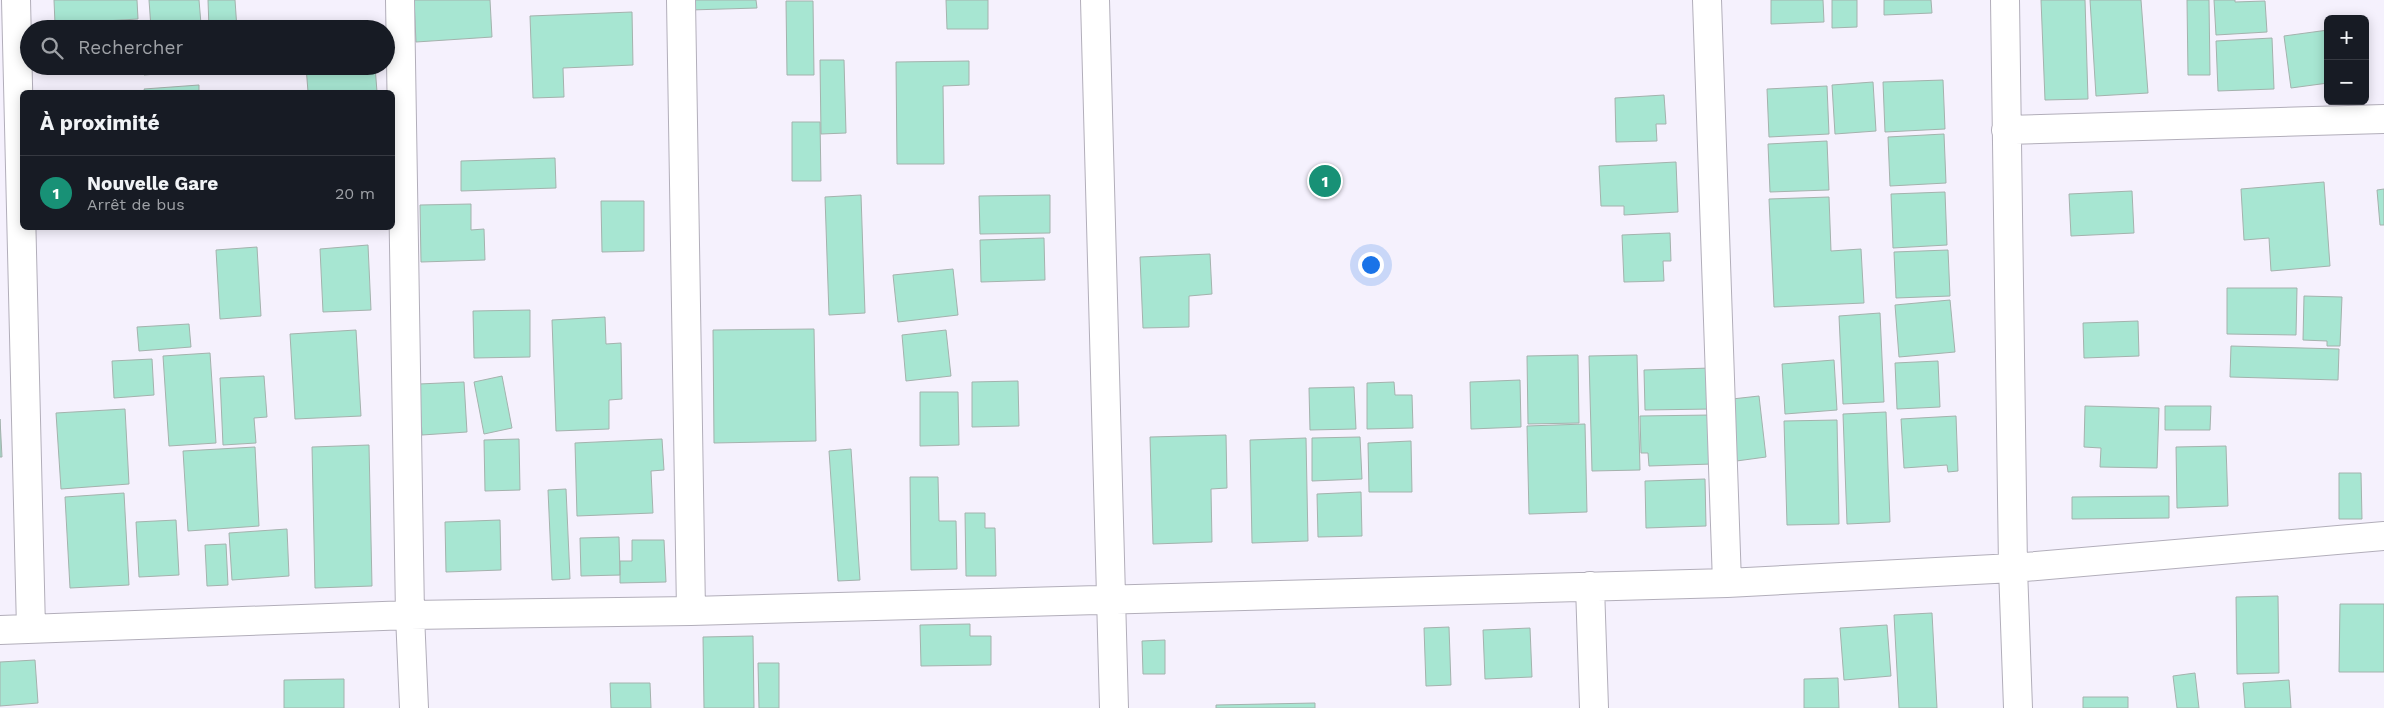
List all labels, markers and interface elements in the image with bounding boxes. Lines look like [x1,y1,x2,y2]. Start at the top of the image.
map controls [2324,15,2369,105]
button: + [2324,15,2369,60]
search box [20,20,395,75]
icon: search [38,34,66,62]
text: Rechercher [78,36,183,59]
button: − [2324,60,2369,105]
text: À proximité [40,110,160,135]
pin: 1 [1309,162,1341,200]
text: Nouvelle Gare [87,172,218,195]
text: 1 [53,184,59,203]
text: 20 m [335,184,375,203]
text: Arrêt de bus [87,195,185,214]
your location [1358,252,1384,278]

